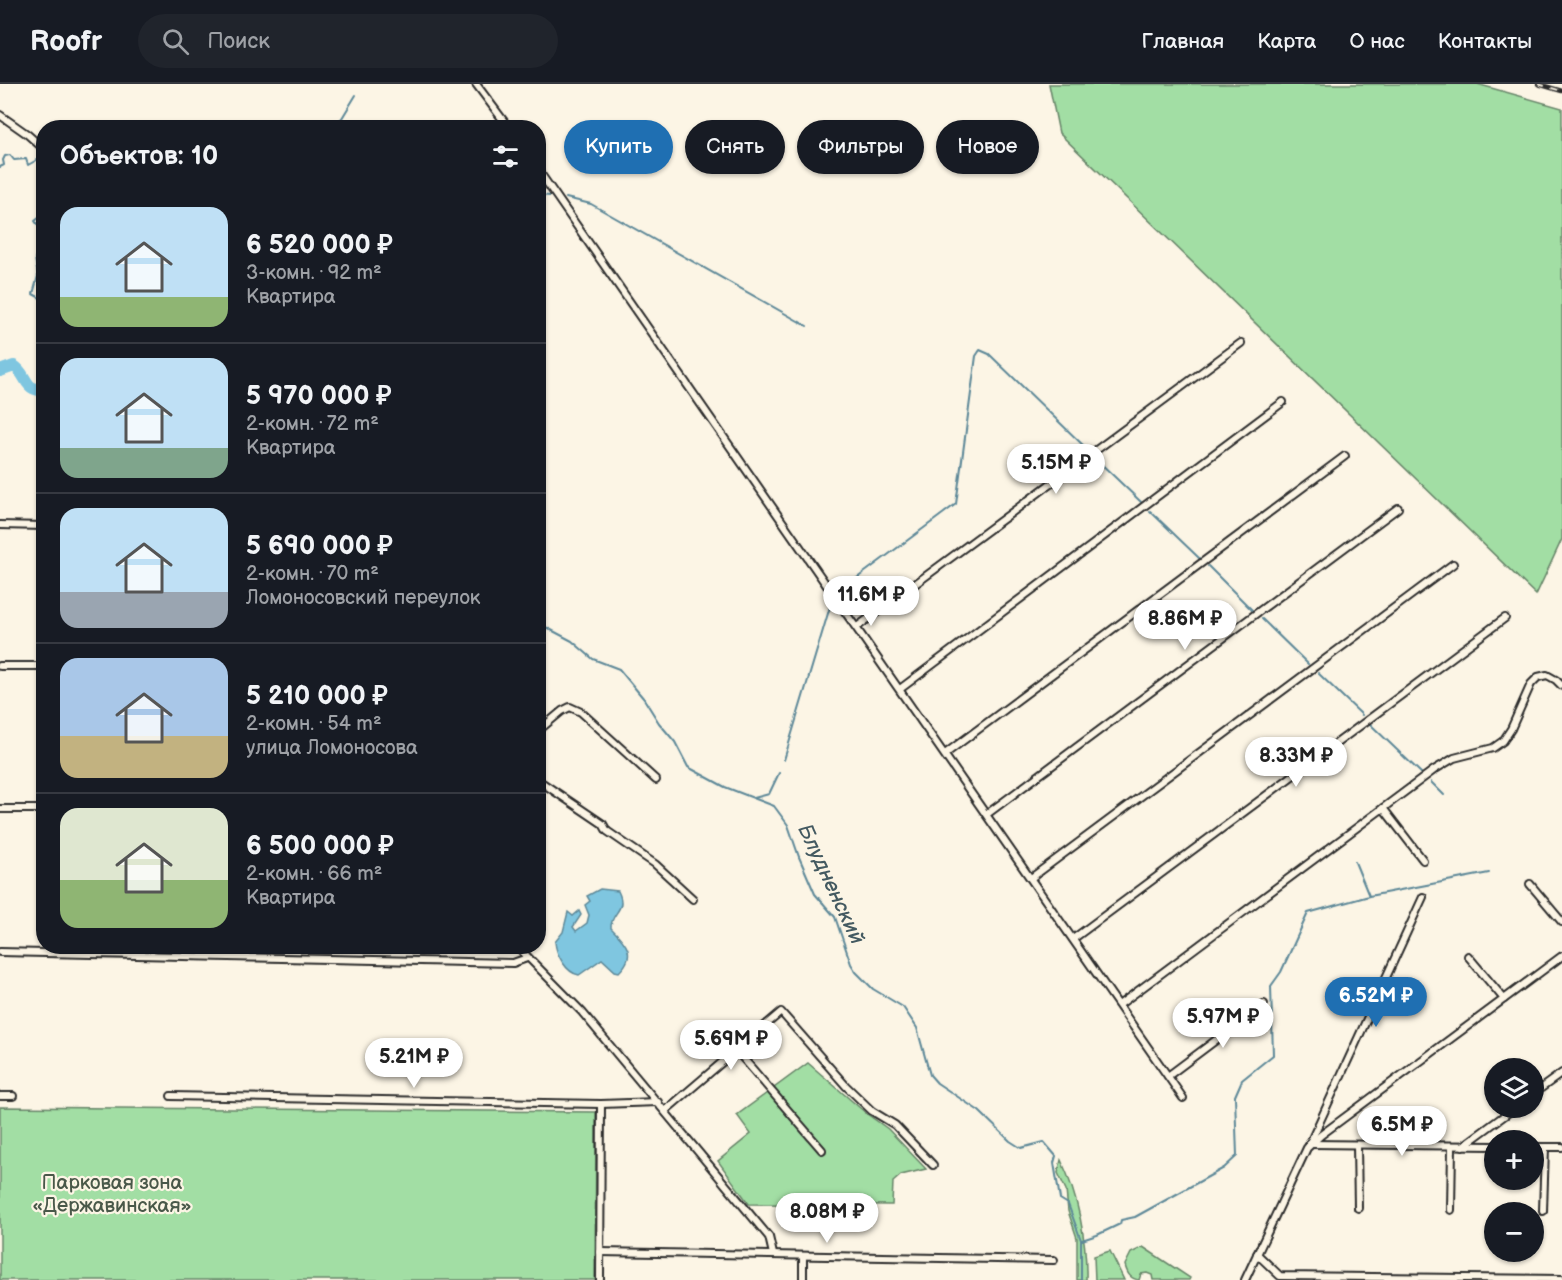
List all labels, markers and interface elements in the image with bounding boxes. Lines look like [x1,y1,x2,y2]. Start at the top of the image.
search box [138,14,558,68]
text: Roofr [30,25,102,58]
icon: search [159,25,192,58]
text: Поиск [207,28,270,55]
text: Главная [1141,29,1224,54]
text: Карта [1257,29,1316,54]
text: О нас [1349,29,1405,54]
text: Контакты [1438,29,1532,54]
chip: Купить [564,120,673,174]
chip: Снять [685,120,785,174]
chip: Фильтры [797,120,924,174]
chip: Новое [936,120,1039,174]
icon: filters [489,140,522,173]
text: Объектов: 10 [60,141,218,172]
text: 6 520 000 ₽ [246,230,393,261]
icon: home [108,231,180,303]
text: 3-комн. · 92 m² [246,261,382,285]
text: Квартира [246,285,336,309]
text: 5 970 000 ₽ [246,381,392,412]
icon: home [108,382,180,454]
text: 2-комн. · 72 m² [246,412,379,436]
text: Квартира [246,436,336,460]
pin: 5.15M ₽ [1001,444,1111,495]
text: 5.15M ₽ [1021,451,1091,475]
text: 5 690 000 ₽ [246,531,393,562]
icon: home [108,532,180,604]
text: 2-комн. · 70 m² [246,562,379,586]
pin: 11.6M ₽ [816,576,926,627]
text: 11.6M ₽ [837,583,905,607]
text: Ломоносовский переулок [246,586,481,610]
pin: 8.86M ₽ [1130,600,1240,651]
text: 8.86M ₽ [1148,607,1222,631]
text: 5 210 000 ₽ [246,681,388,712]
icon: home [108,682,180,754]
text: 2-комн. · 54 m² [246,712,382,736]
text: улица Ломоносова [246,736,418,760]
pin: 8.33M ₽ [1241,737,1351,788]
text: 8.33M ₽ [1259,744,1333,768]
water label: Блудненский [792,820,870,948]
text: 6 500 000 ₽ [246,831,394,862]
icon: home [108,832,180,904]
text: 2-комн. · 66 m² [246,862,382,886]
text: Квартира [246,886,336,910]
pin: 6.52M ₽ [1321,977,1431,1028]
text: 6.52M ₽ [1339,984,1413,1008]
pin: 5.97M ₽ [1168,998,1278,1049]
text: 5.97M ₽ [1187,1005,1259,1029]
pin: 5.69M ₽ [676,1020,786,1071]
text: 5.69M ₽ [694,1027,768,1051]
pin: 5.21M ₽ [359,1038,469,1089]
text: 5.21M ₽ [379,1045,449,1069]
map controls [1484,1058,1544,1262]
button: layers [1484,1058,1544,1118]
pin: 6.5M ₽ [1353,1106,1451,1157]
text: 6.5M ₽ [1371,1113,1433,1137]
button: + [1484,1130,1544,1190]
park label: Парковая зона «Державинская» [32,1171,192,1218]
pin: 8.08M ₽ [772,1193,882,1244]
text: 8.08M ₽ [789,1200,865,1224]
button: − [1484,1202,1544,1262]

